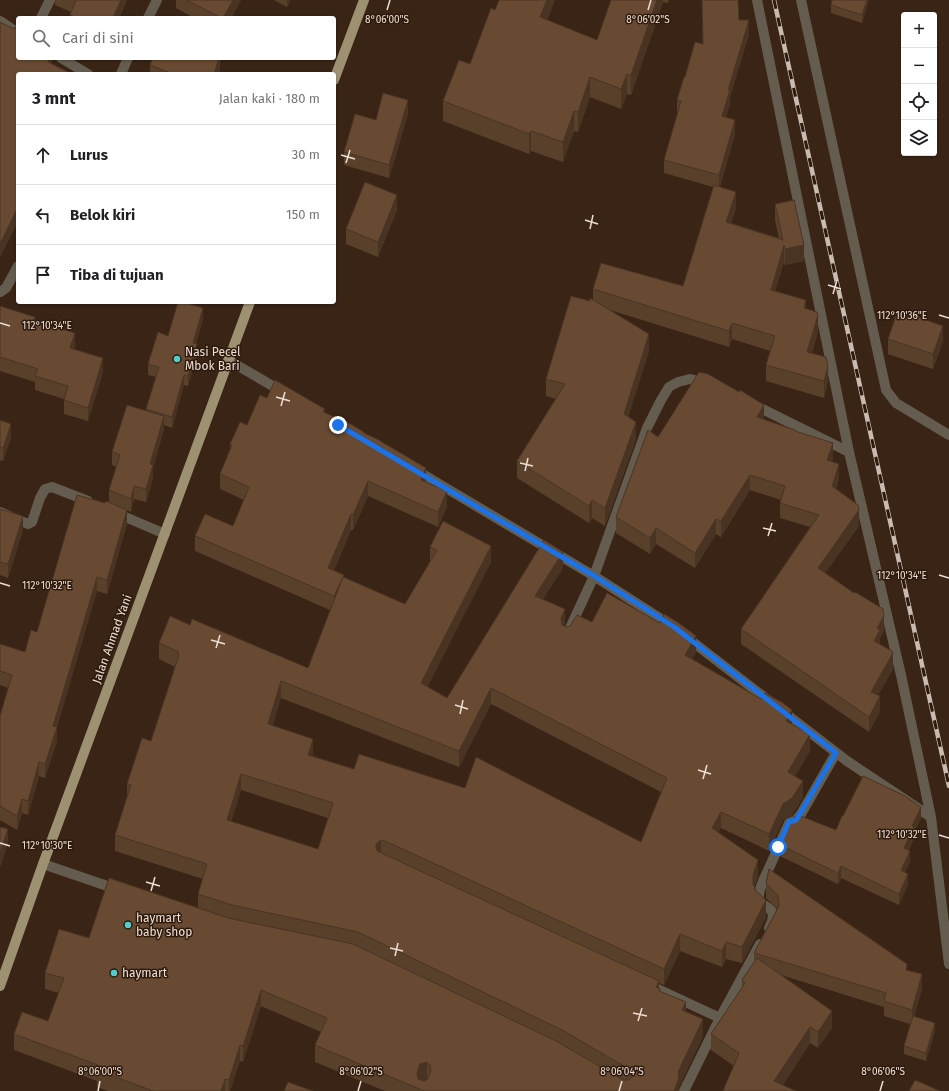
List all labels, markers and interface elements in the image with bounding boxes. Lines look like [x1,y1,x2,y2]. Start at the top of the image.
map controls [901,12,937,156]
button: + [901,12,937,48]
text: 8°06'00"S [365,14,410,26]
text: 8°06'02"S [626,14,670,26]
search box [16,16,336,60]
icon: search [30,27,52,49]
text: Cari di sini [62,29,134,47]
button: − [901,48,937,84]
button: locate [901,84,937,120]
text: 3 mnt [32,88,76,109]
text: Jalan kaki · 180 m [219,91,320,106]
button: layers [901,120,937,156]
icon: ahead [32,144,54,166]
text: Lurus [70,146,108,164]
text: 30 m [292,147,320,162]
icon: left [32,204,54,226]
text: Belok kiri [70,206,135,224]
text: 150 m [286,207,320,222]
icon: arrive [32,264,54,286]
text: Tiba di tujuan [70,266,164,284]
text: 112°10'36"E [877,310,927,322]
text: 112°10'34"E [22,320,72,332]
place label: Nasi Pecel Mbok Bari [185,345,241,373]
marker: Nasi Pecel Mbok Bari [172,354,182,364]
route end [329,416,347,434]
text: 112°10'34"E [877,570,927,582]
text: 112°10'32"E [22,580,72,592]
street label: Jalan Ahmad Yani [89,592,135,686]
text: 112°10'32"E [877,829,927,841]
route start [769,838,787,856]
text: 112°10'30"E [22,840,72,852]
place label: haymart baby shop [136,911,192,939]
marker: haymart baby shop [123,920,133,930]
place label: haymart [122,966,168,980]
marker: haymart [109,968,119,978]
text: 8°06'00"S [78,1066,123,1078]
text: 8°06'02"S [339,1066,383,1078]
text: 8°06'04"S [600,1066,644,1078]
text: 8°06'06"S [861,1066,905,1078]

